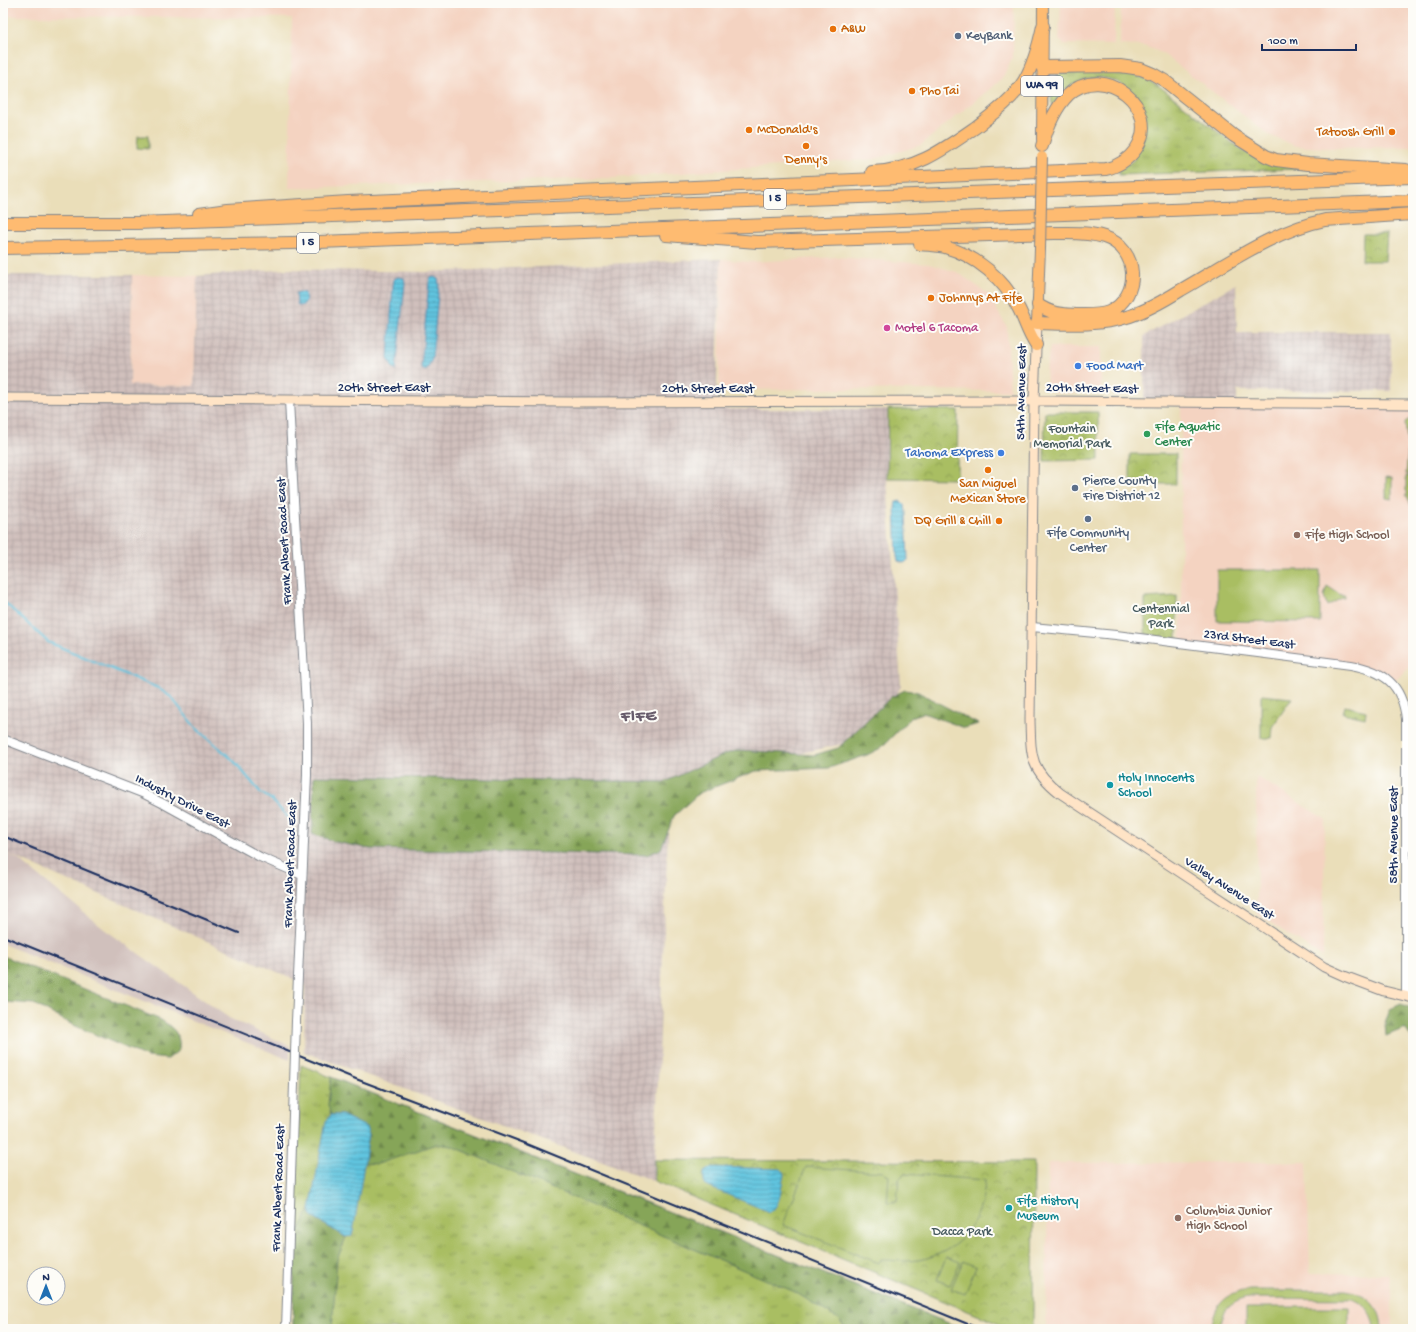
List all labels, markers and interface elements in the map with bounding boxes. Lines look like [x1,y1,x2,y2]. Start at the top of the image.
place label: A&W [841,22,866,37]
marker: A&W [828,24,838,34]
scale bar [1262,26,1356,52]
place label: KeyBank [966,29,1013,44]
marker: KeyBank [953,31,963,41]
text: 100 m [1267,35,1298,49]
road number: WA 99 [1021,76,1063,96]
place label: Pho Tai [919,84,959,99]
marker: Pho Tai [907,86,917,96]
place label: McDonald's [757,123,819,138]
marker: McDonald's [744,125,754,135]
place label: Tatoosh Grill [1316,125,1384,140]
marker: Tatoosh Grill [1387,127,1397,137]
marker: Denny's [801,141,811,151]
place label: Denny's [784,153,828,168]
road number: I 5 [764,189,786,209]
road number: I 5 [297,233,319,253]
place label: Johnnys At Fife [939,291,1023,306]
marker: Johnnys At Fife [926,293,936,303]
place label: Motel 6 Tacoma [895,321,979,336]
marker: Motel 6 Tacoma [882,323,892,333]
street label: 54th Avenue East [1014,342,1030,440]
place label: Food Mart [1085,359,1145,374]
marker: Food Mart [1073,361,1083,371]
street label: 20th Street East [338,381,432,396]
street label: 20th Street East [1046,381,1140,397]
street label: 20th Street East [662,382,756,397]
place label: Fife Aquatic Center [1154,420,1220,450]
park label: Fountain Memorial Park [1033,422,1112,452]
marker: Fife Aquatic Center [1142,429,1152,439]
place label: Tahoma Express [904,446,994,461]
marker: Tahoma Express [996,448,1006,458]
marker: San Miguel Mexican Store [983,465,993,475]
place label: Pierce County Fire District 12 [1082,474,1161,504]
street label: Frank Albert Road East [274,475,296,606]
place label: San Miguel Mexican Store [950,477,1026,507]
marker: Pierce County Fire District 12 [1070,483,1080,493]
place label: DQ Grill & Chill [914,514,991,529]
marker: Fife Community Center [1083,514,1093,524]
marker: DQ Grill & Chill [994,516,1004,526]
place label: Fife Community Center [1046,526,1130,556]
place label: Fife High School [1304,528,1390,543]
marker: Fife High School [1292,530,1302,540]
park label: Centennial Park [1132,602,1190,632]
street label: 23rd Street East [1203,627,1297,653]
district label: FIFE [620,707,657,727]
place label: Holy Innocents School [1118,771,1195,801]
street label: Industry Drive East [132,772,233,833]
marker: Holy Innocents School [1105,780,1115,790]
street label: 58th Avenue East [1387,785,1402,883]
street label: Frank Albert Road East [281,798,301,929]
street label: Valley Avenue East [1180,854,1278,925]
street label: Frank Albert Road East [269,1122,289,1253]
place label: Fife History Museum [1016,1194,1079,1224]
marker: Fife History Museum [1004,1203,1014,1213]
place label: Columbia Junior High School [1186,1204,1273,1234]
marker: Columbia Junior High School [1173,1213,1183,1223]
park label: Dacca Park [931,1225,993,1240]
north arrow [26,1266,66,1306]
text: N [42,1272,50,1284]

